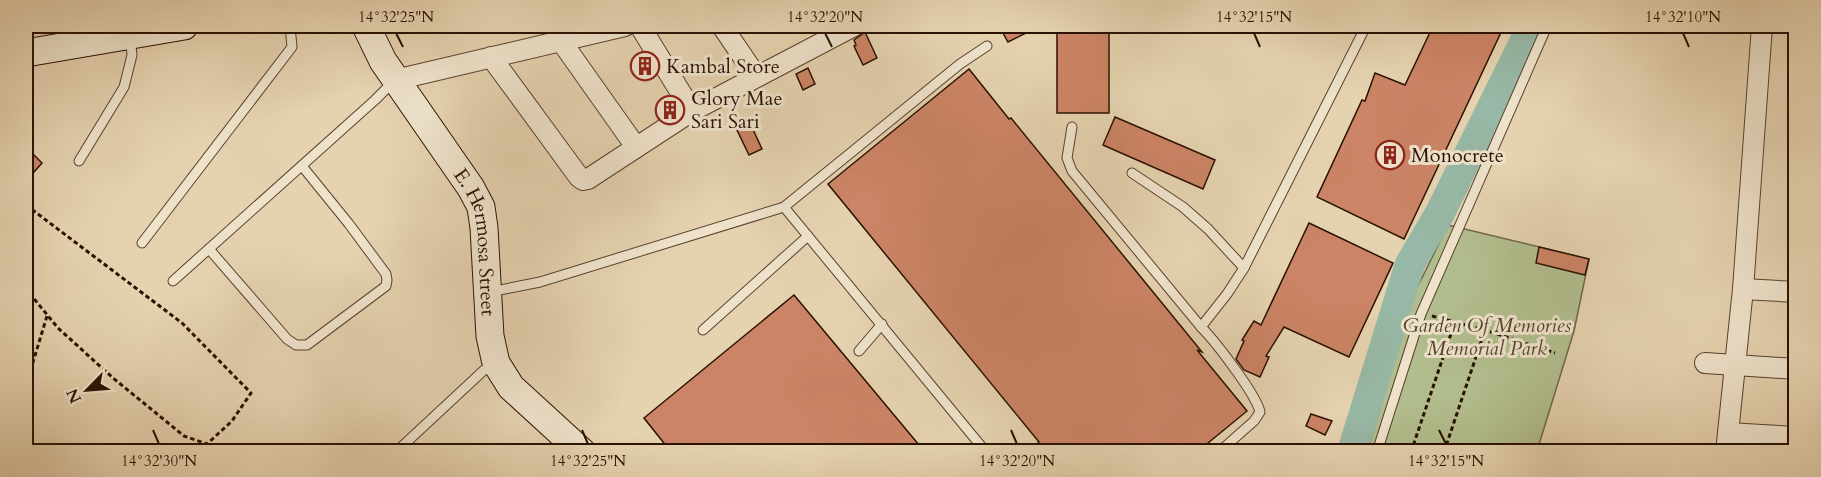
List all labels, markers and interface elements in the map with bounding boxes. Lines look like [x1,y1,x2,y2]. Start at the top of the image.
text: 14°32'25"N [358,7,434,27]
text: 14°32'20"N [787,7,863,27]
text: 14°32'15"N [1216,7,1292,27]
text: 14°32'10"N [1645,7,1721,27]
building icon: Kambal Store [629,50,661,82]
place label: Kambal Store [666,53,780,80]
place label: Glory Mae Sari Sari [691,85,783,135]
building icon: Glory Mae Sari Sari [654,94,686,126]
building icon: Monocrete [1374,139,1406,171]
place label: Monocrete [1411,142,1504,169]
street label: E. Hermosa Street [448,162,502,317]
park label: Garden Of Memories Memorial Park [1403,312,1572,362]
north arrow [57,360,117,420]
text: N [61,385,87,407]
text: 14°32'30"N [121,451,197,471]
text: 14°32'25"N [550,451,626,471]
text: 14°32'20"N [979,451,1055,471]
text: 14°32'15"N [1408,451,1484,471]

